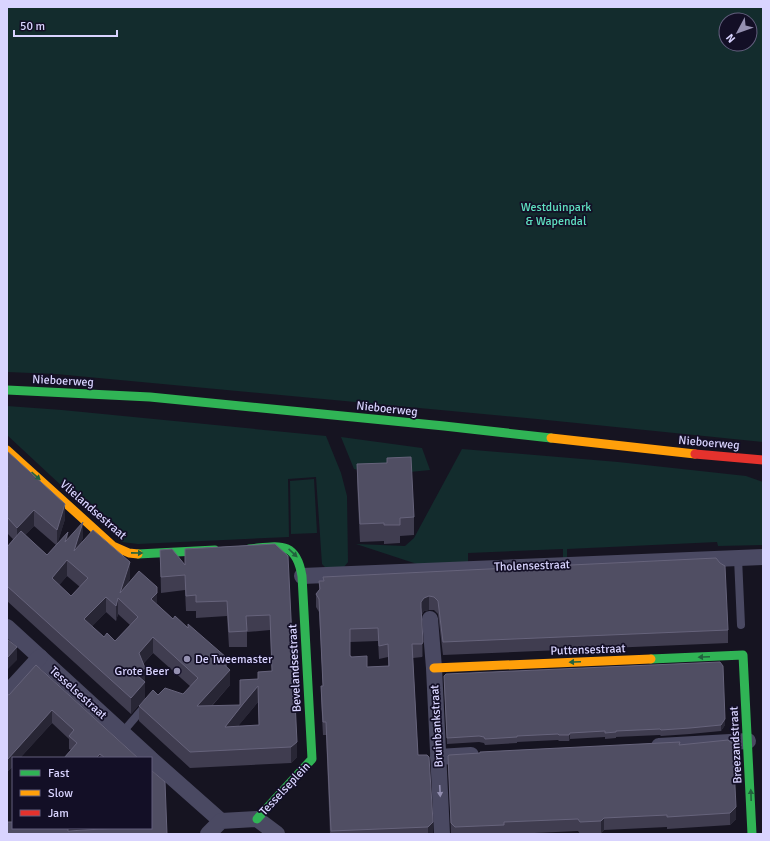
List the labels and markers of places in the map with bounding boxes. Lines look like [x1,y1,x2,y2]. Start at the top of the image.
place label: De Tweemaster [195,652,273,667]
marker: De Tweemaster [182,654,192,664]
place label: Grote Beer [115,664,170,679]
marker: Grote Beer [172,666,182,676]

